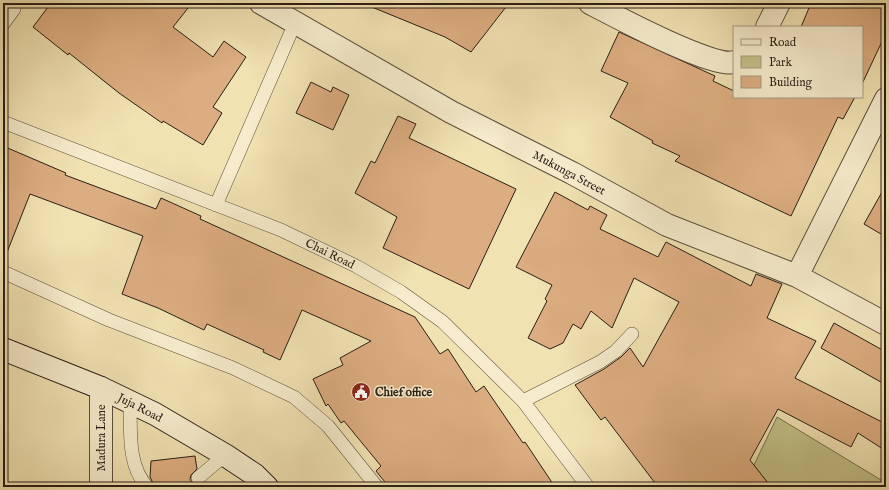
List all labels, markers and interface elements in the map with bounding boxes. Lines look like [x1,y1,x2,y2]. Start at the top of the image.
legend [733,26,863,98]
text: Road [769,35,797,50]
text: Park [769,55,792,70]
text: Building [769,75,813,90]
street label: Mukunga Street [530,147,608,199]
street label: Chai Road [303,236,358,273]
public building icon: Chief office [350,381,372,403]
place label: Chief office [375,385,433,400]
street label: Juja Road [113,389,166,427]
street label: Madura Lane [94,404,109,471]

